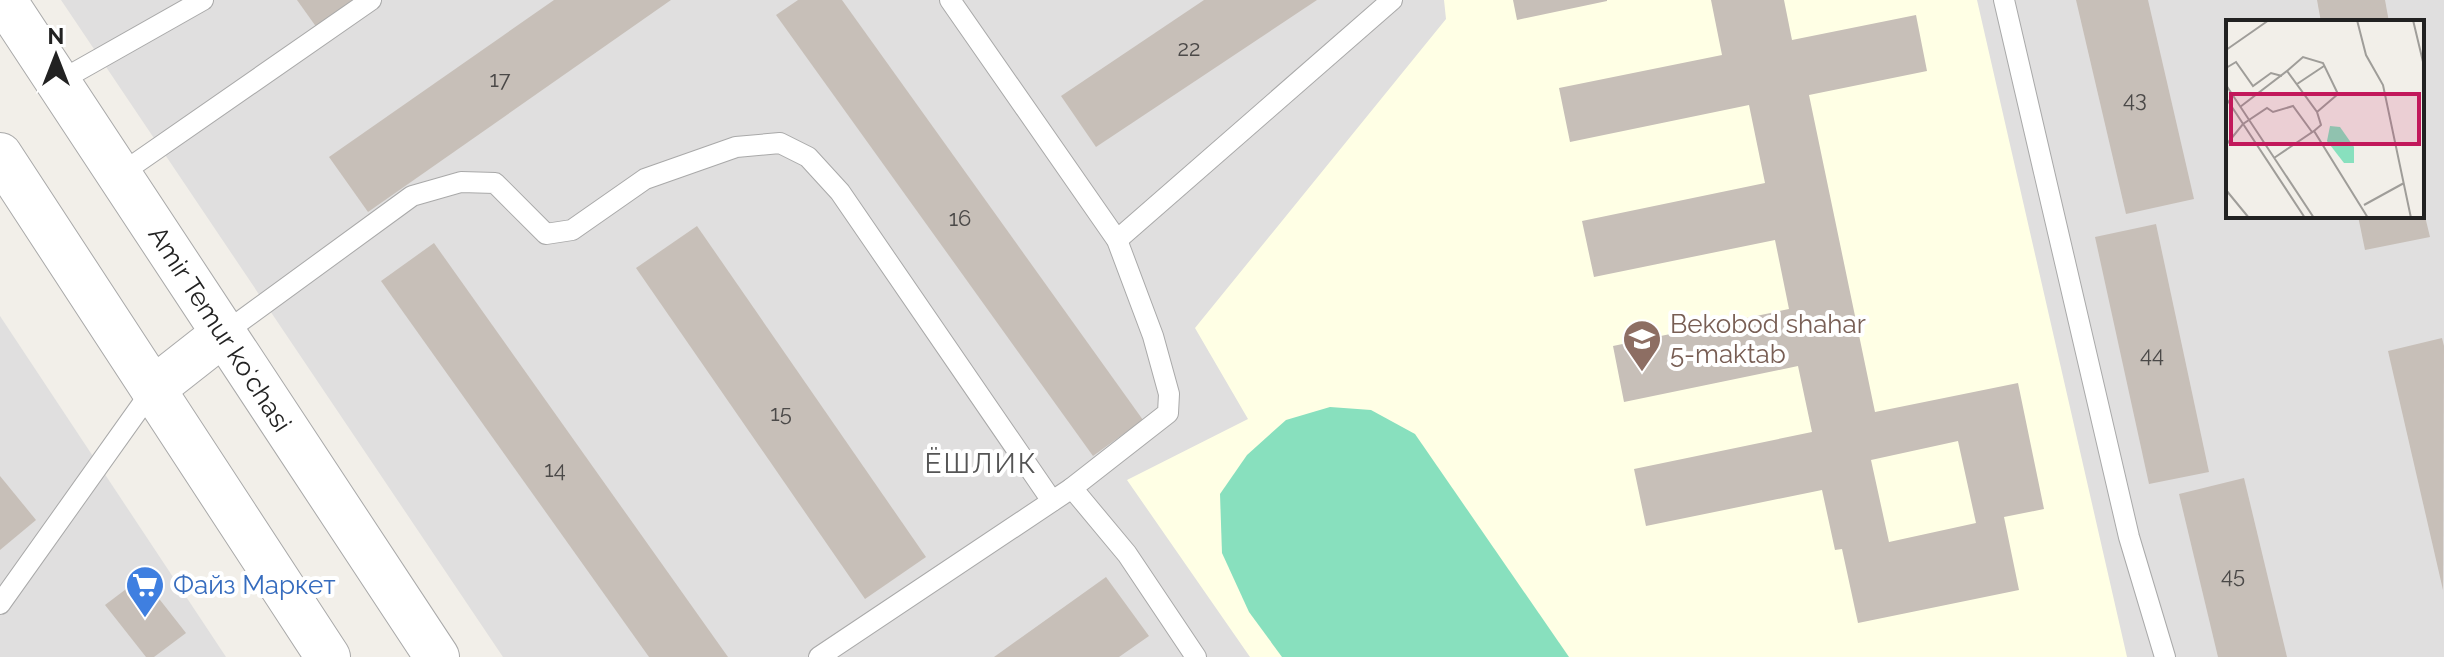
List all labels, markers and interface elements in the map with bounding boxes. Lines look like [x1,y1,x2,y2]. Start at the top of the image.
north arrow [16,16,96,96]
inset map [2226,20,2424,218]
text: N [48,23,64,49]
house number: 22 [1178,35,1200,61]
house number: 17 [489,66,511,92]
house number: 43 [2123,86,2147,112]
house number: 16 [949,205,971,231]
street label: Amir Temur koʻchasi [142,221,298,437]
place label: Bekobod shahar 5-maktab [1670,309,1866,369]
school or university icon: Bekobod shahar 5-maktab [1621,318,1663,373]
house number: 44 [2140,341,2164,367]
house number: 15 [770,400,792,426]
district label: ЁШЛИК [924,447,1038,480]
house number: 14 [544,456,566,482]
house number: 45 [2221,562,2245,588]
supermarket icon: Файз Маркет [124,564,166,619]
place label: Файз Маркет [173,570,336,600]

